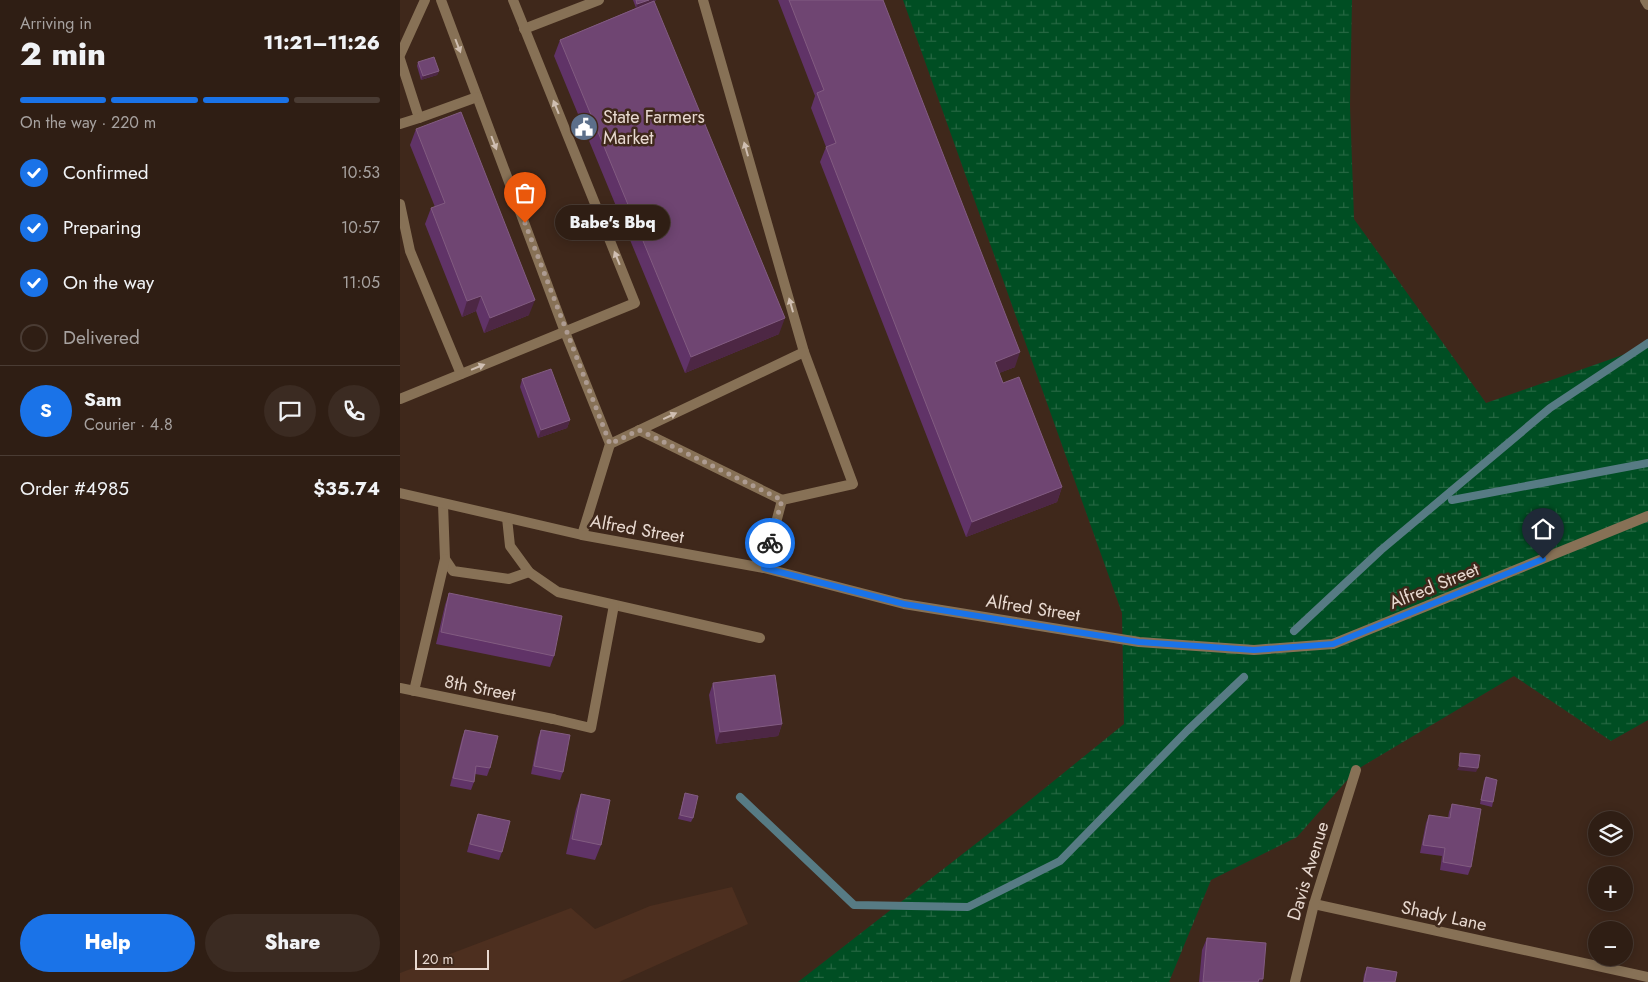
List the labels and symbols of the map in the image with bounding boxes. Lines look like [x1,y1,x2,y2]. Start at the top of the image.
one-way arrow [455,38,462,53]
one-way arrow [551,100,559,114]
place label: State Farmers Market [603,104,705,151]
public building icon: State Farmers Market [569,112,599,142]
one-way arrow [491,135,498,150]
one-way arrow [741,142,749,157]
pin [504,172,546,223]
callout: Babe's Bbq [555,206,670,240]
one-way arrow [612,251,620,265]
one-way arrow [786,298,794,313]
one-way arrow [470,363,485,370]
one-way arrow [663,411,677,419]
street label: Alfred Street [588,508,687,550]
pin [1522,508,1564,559]
courier [745,518,795,568]
street label: Alfred Street [1385,556,1484,616]
street label: Alfred Street [984,588,1083,628]
street label: 8th Street [442,668,518,708]
street label: Davis Avenue [1281,818,1335,924]
street label: Shady Lane [1399,894,1489,938]
scale bar [415,947,489,970]

